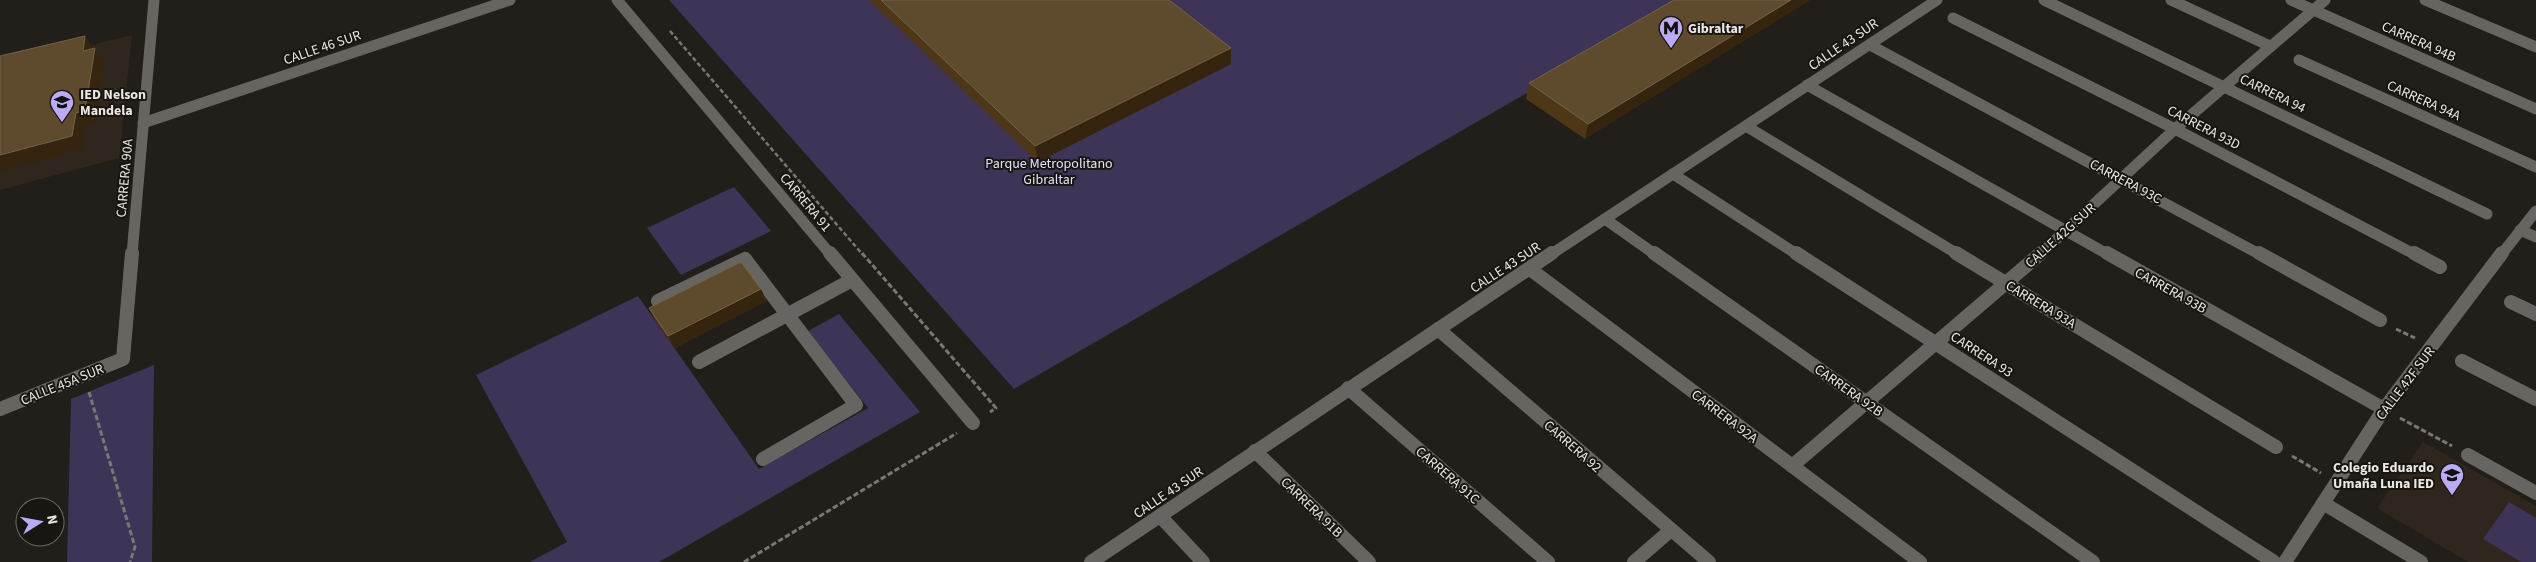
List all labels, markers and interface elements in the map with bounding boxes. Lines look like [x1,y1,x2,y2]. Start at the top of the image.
street label: CALLE 43 SUR [1805,14,1883,76]
metro station icon: Gibraltar [1658,15,1684,49]
street label: CARRERA 94B [2378,17,2459,67]
place label: Gibraltar [1688,19,1744,39]
street label: CALLE 46 SUR [281,25,364,71]
street label: CARRERA 94 [2236,69,2309,118]
street label: CARRERA 94A [2384,76,2464,126]
place label: IED Nelson Mandela [80,85,146,121]
school or university icon: IED Nelson Mandela [49,89,75,123]
street label: CARRERA 93D [2163,101,2244,155]
street label: CARRERA 90A [112,138,138,218]
park label: Parque Metropolitano Gibraltar [985,154,1113,190]
street label: CARRERA 93C [2086,154,2165,209]
street label: CARRERA 91 [775,169,836,236]
street label: CALLE 42G SUR [2021,198,2101,273]
street label: CALLE 43 SUR [1466,237,1545,298]
street label: CARRERA 93B [2131,263,2210,319]
street label: CARRERA 93A [2002,276,2080,334]
street label: CARRERA 93 [1946,327,2017,383]
street label: CALLE 42F SUR [2371,343,2440,425]
street label: CALLE 45A SUR [18,359,107,411]
street label: CARRERA 92B [1810,360,1887,422]
street label: CARRERA 92A [1687,385,1762,449]
street label: CARRERA 92 [1539,416,1606,478]
street label: CARRERA 91C [1411,442,1484,509]
place label: Colegio Eduardo Umaña Luna IED [2333,458,2434,494]
street label: CALLE 43 SUR [1130,462,1208,524]
school or university icon: Colegio Eduardo Umaña Luna IED [2439,462,2465,496]
street label: CARRERA 91B [1276,473,1347,542]
north arrow [15,497,65,547]
text: N [41,513,62,526]

